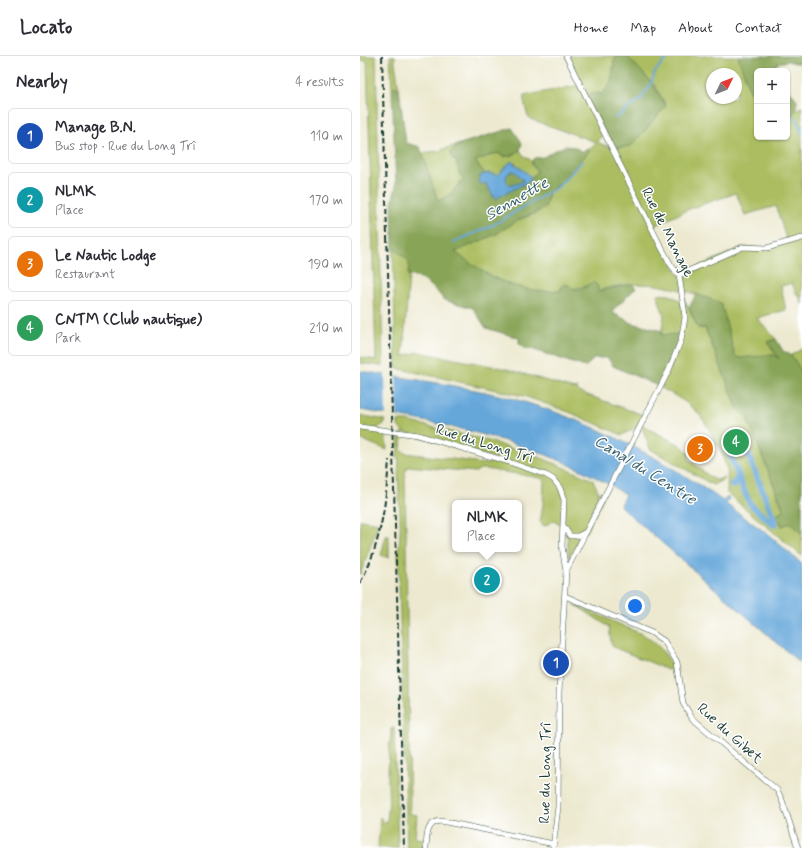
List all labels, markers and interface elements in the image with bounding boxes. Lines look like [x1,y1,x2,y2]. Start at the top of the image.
text: Locato [20,15,72,40]
text: Home [574,19,608,37]
text: Map [630,19,656,37]
text: About [678,19,713,37]
text: Contact [735,19,782,37]
north arrow [706,68,742,104]
map controls [754,68,790,140]
button: + [754,68,790,104]
text: Nearby [16,71,68,93]
text: 4 results [295,74,344,91]
button: − [754,104,790,140]
text: Manage B.N. [55,118,136,138]
text: 1 [27,128,33,145]
text: 110 m [310,128,343,145]
text: Bus stop · Rue du Long Trî [55,138,196,155]
water label: Sennette [481,172,553,226]
text: NLMK [55,182,96,202]
street label: Rue de Manage [636,184,698,281]
text: 2 [27,192,33,209]
text: 170 m [309,192,343,209]
text: Place [55,202,84,219]
text: Le Nautic Lodge [55,246,156,266]
text: 3 [27,256,33,273]
text: 190 m [308,256,343,273]
text: Restaurant [55,266,115,283]
text: CNTM (Club nautique) [55,310,202,330]
text: 4 [26,320,34,337]
text: 210 m [309,320,343,337]
text: Park [55,330,81,347]
street label: Rue du Long Trî [433,420,537,469]
pin: 4 [723,427,749,457]
water label: Canal du Centre [590,431,701,510]
pin: 3 [687,434,713,464]
popup [452,500,522,552]
text: NLMK [467,508,507,528]
text: Place [467,528,495,545]
pin: 2 [474,565,500,595]
your location [625,596,645,616]
pin: 1 [543,648,569,678]
street label: Rue du Gibet [692,699,767,769]
street label: Rue du Long Trî [535,721,557,824]

